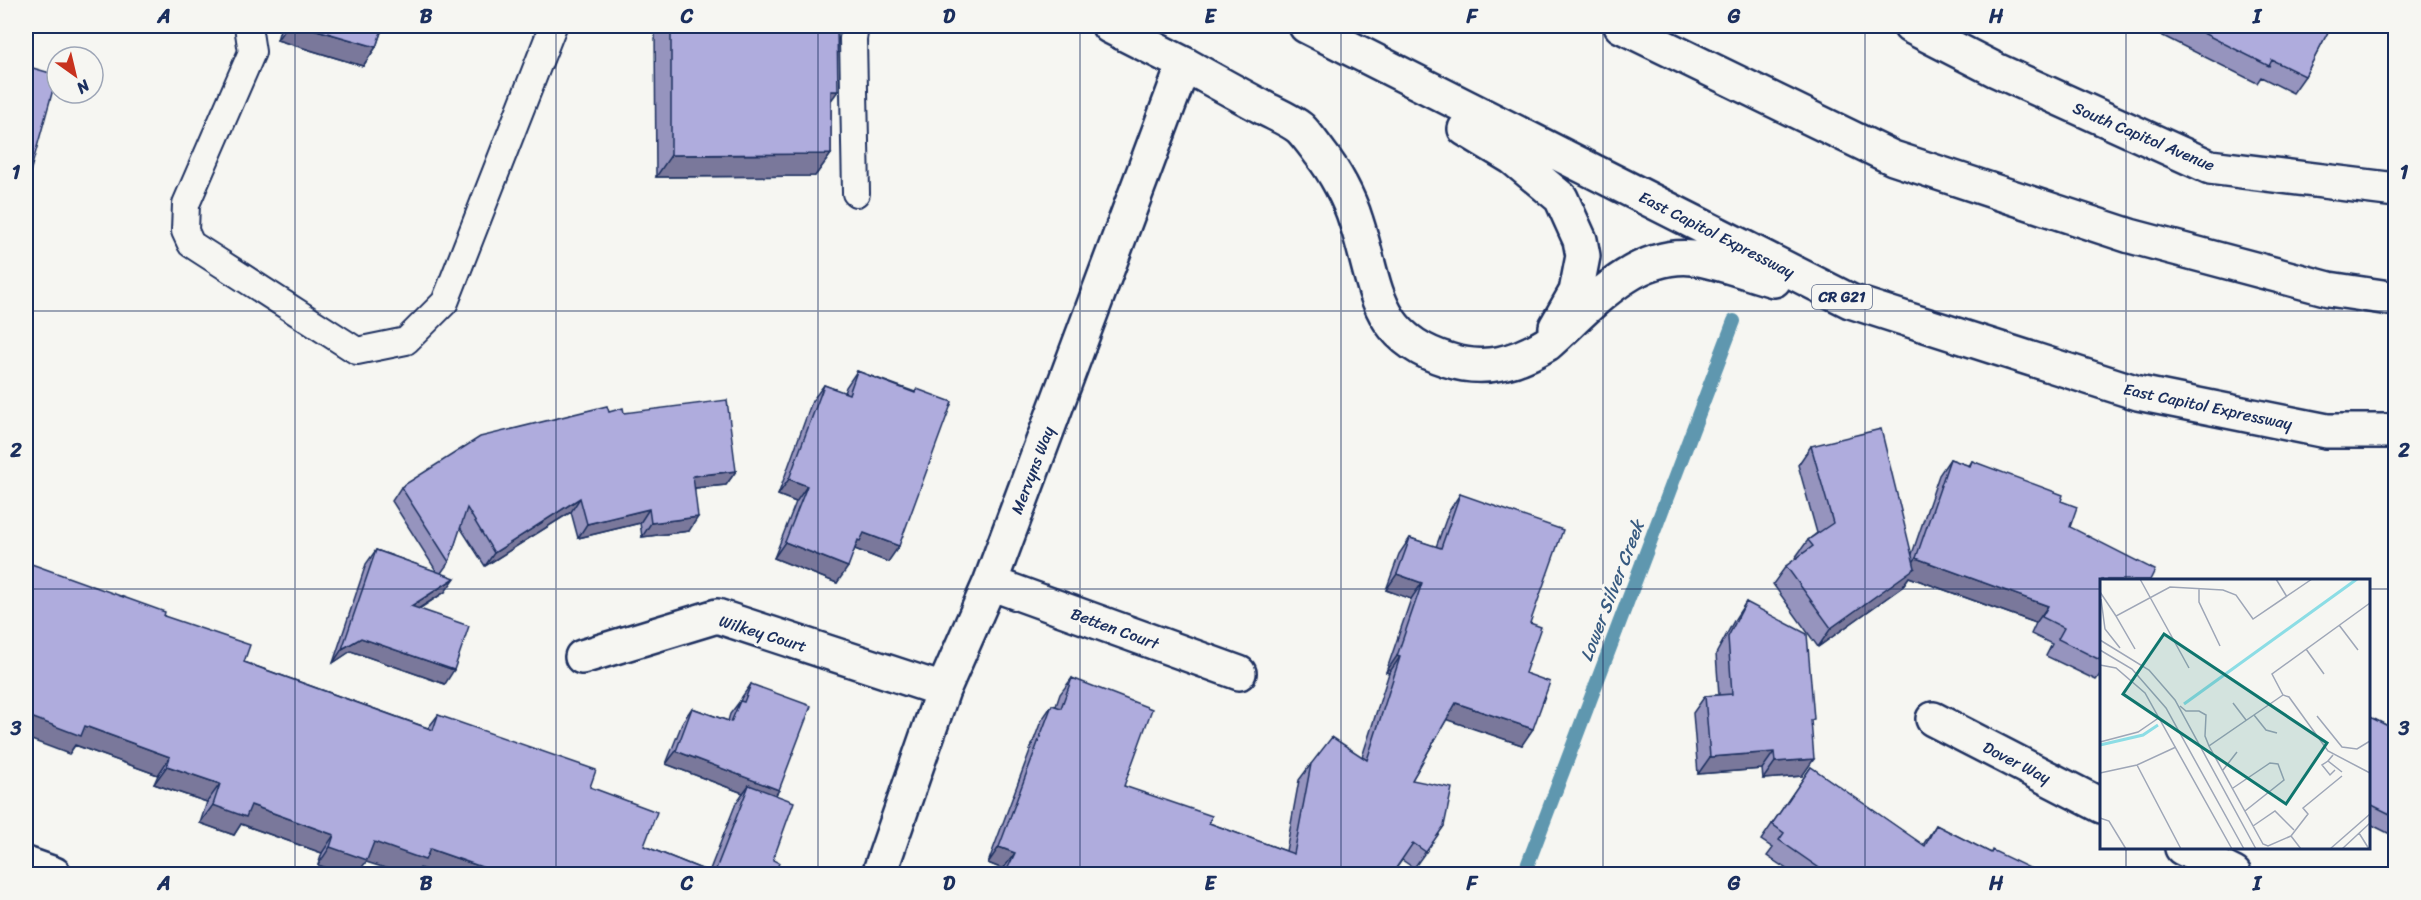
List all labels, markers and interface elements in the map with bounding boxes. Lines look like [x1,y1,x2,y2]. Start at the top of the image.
text: A [156,0,171,34]
text: B [420,0,433,34]
text: C [680,0,694,34]
text: D [943,0,956,34]
text: E [1204,0,1217,34]
text: F [1466,0,1479,34]
text: G [1727,0,1741,34]
text: H [1988,0,2004,34]
text: I [2252,0,2263,34]
north arrow [45,45,105,105]
text: N [70,71,97,103]
street label: South Capitol Avenue [2068,93,2219,180]
text: 1 [12,155,21,190]
text: 1 [2400,155,2409,190]
street label: East Capitol Expressway [1634,183,1801,287]
road number: CR G21 [1812,285,1872,309]
street label: East Capitol Expressway [2121,374,2296,439]
street label: Mervyns Way [1002,421,1063,518]
text: 2 [9,433,22,468]
text: 2 [2397,433,2410,468]
water label: Lower Silver Creek [1570,514,1654,666]
inset map [2100,579,2370,849]
street label: Betten Court [1067,599,1164,658]
street label: Wilkey Court [715,606,810,661]
text: 3 [10,711,22,746]
text: 3 [2398,711,2410,746]
street label: Dover Way [1978,733,2057,792]
text: A [156,866,171,900]
text: B [420,866,433,900]
text: C [680,866,694,900]
text: D [943,866,956,900]
text: E [1204,866,1217,900]
text: F [1466,866,1479,900]
text: G [1727,866,1741,900]
text: H [1988,866,2004,900]
text: I [2252,866,2263,900]

